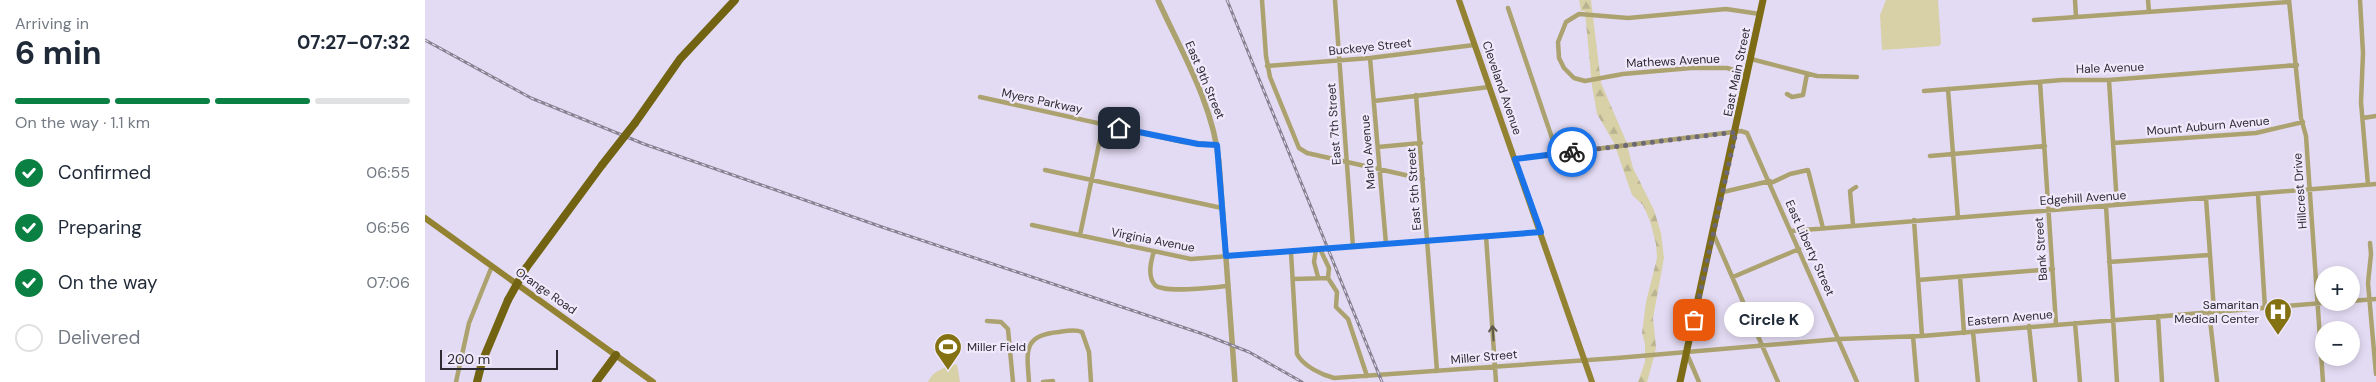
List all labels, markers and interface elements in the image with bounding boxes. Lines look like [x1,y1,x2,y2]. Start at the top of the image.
text: Arriving in [15,13,89,34]
street label: East Main Street [1720,26,1754,118]
text: 07:27–07:32 [297,30,410,55]
text: 6 min [15,32,101,74]
street label: Buckeye Street [1328,35,1413,59]
street label: East 9th Street [1181,39,1229,122]
street label: Cleveland Avenue [1478,39,1526,137]
street label: Mathews Avenue [1626,51,1720,71]
street label: Hale Avenue [2076,59,2145,77]
street label: East 7th Street [1323,82,1345,166]
street label: Myers Parkway [1000,85,1084,117]
pin [1098,107,1140,149]
text: On the way · 1.1 km [15,112,150,133]
street label: Mount Auburn Avenue [2146,113,2270,139]
icon: home [1105,114,1133,142]
street label: Marlo Avenue [1357,114,1379,190]
courier [1547,127,1597,177]
icon: bike [1558,138,1586,166]
street label: East 5th Street [1403,147,1425,231]
street label: Hillcrest Drive [2289,152,2311,230]
icon: check [15,159,43,187]
text: Confirmed [58,160,151,185]
text: 06:55 [366,162,410,183]
street label: Edgehill Avenue [2039,187,2127,209]
street label: East Liberty Street [1782,197,1838,299]
icon: check [15,214,43,242]
text: Preparing [58,215,142,240]
street label: Bank Street [2031,216,2051,281]
text: 06:56 [366,217,410,238]
street label: Virginia Avenue [1110,224,1196,256]
street label: Orange Road [512,264,580,318]
map controls [2315,266,2360,366]
button: + [2315,266,2360,311]
icon: check [15,269,43,297]
text: On the way [58,270,158,295]
text: 07:06 [367,272,410,293]
place label: Samaritan Medical Center [2174,297,2260,327]
hospital icon: Samaritan Medical Center [2263,297,2293,336]
pin [1673,299,1715,341]
callout: Circle K [1724,302,1814,338]
icon: bag [1680,306,1708,334]
street label: Eastern Avenue [1967,306,2054,330]
text: Circle K [1739,309,1799,330]
button: − [2315,321,2360,366]
text: Delivered [58,325,140,350]
one-way arrow [1489,326,1498,342]
sports icon: Miller Field [933,332,963,371]
place label: Miller Field [967,339,1026,355]
street label: Miller Street [1450,346,1518,368]
scale bar [440,347,557,370]
text: 200 m [447,350,490,368]

